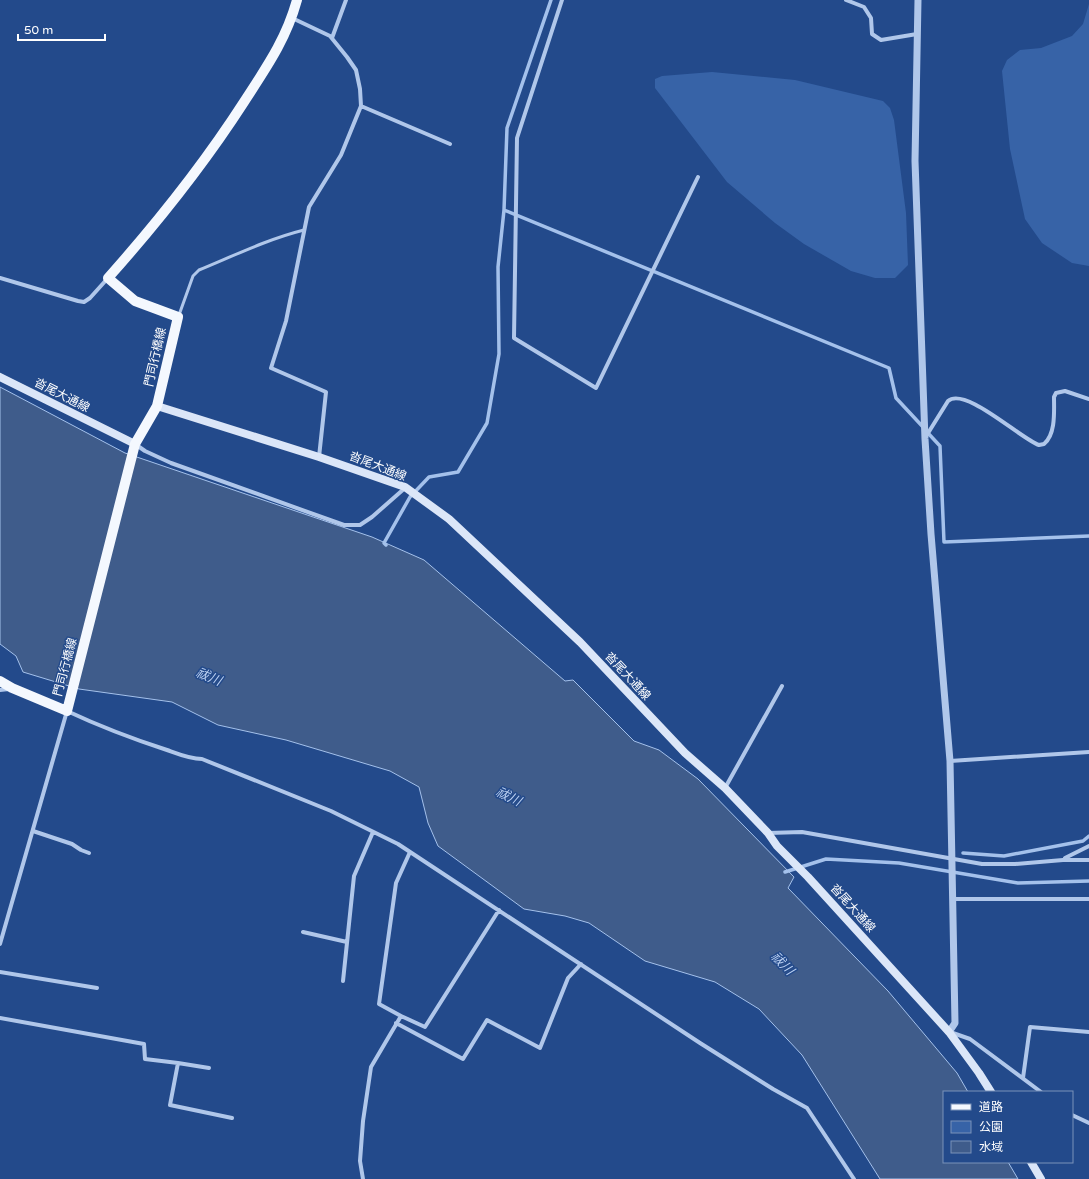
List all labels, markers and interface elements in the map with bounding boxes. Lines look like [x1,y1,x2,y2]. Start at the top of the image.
scale bar [18,16,105,42]
text: 50 m [24,23,53,37]
street label: 門司行橋線 [141,326,169,388]
street label: 沓尾大通線 [32,375,92,415]
street label: 沓尾大通線 [347,449,409,483]
street label: 門司行橋線 [50,636,80,698]
street label: 沓尾大通線 [602,649,654,703]
water label: 祓川 [194,665,226,690]
water label: 祓川 [493,784,526,811]
street label: 沓尾大通線 [828,881,878,935]
water label: 祓川 [767,949,799,980]
legend [943,1091,1073,1163]
text: 道路 [979,1100,1003,1114]
text: 公園 [979,1120,1003,1134]
text: 水域 [979,1140,1003,1154]

